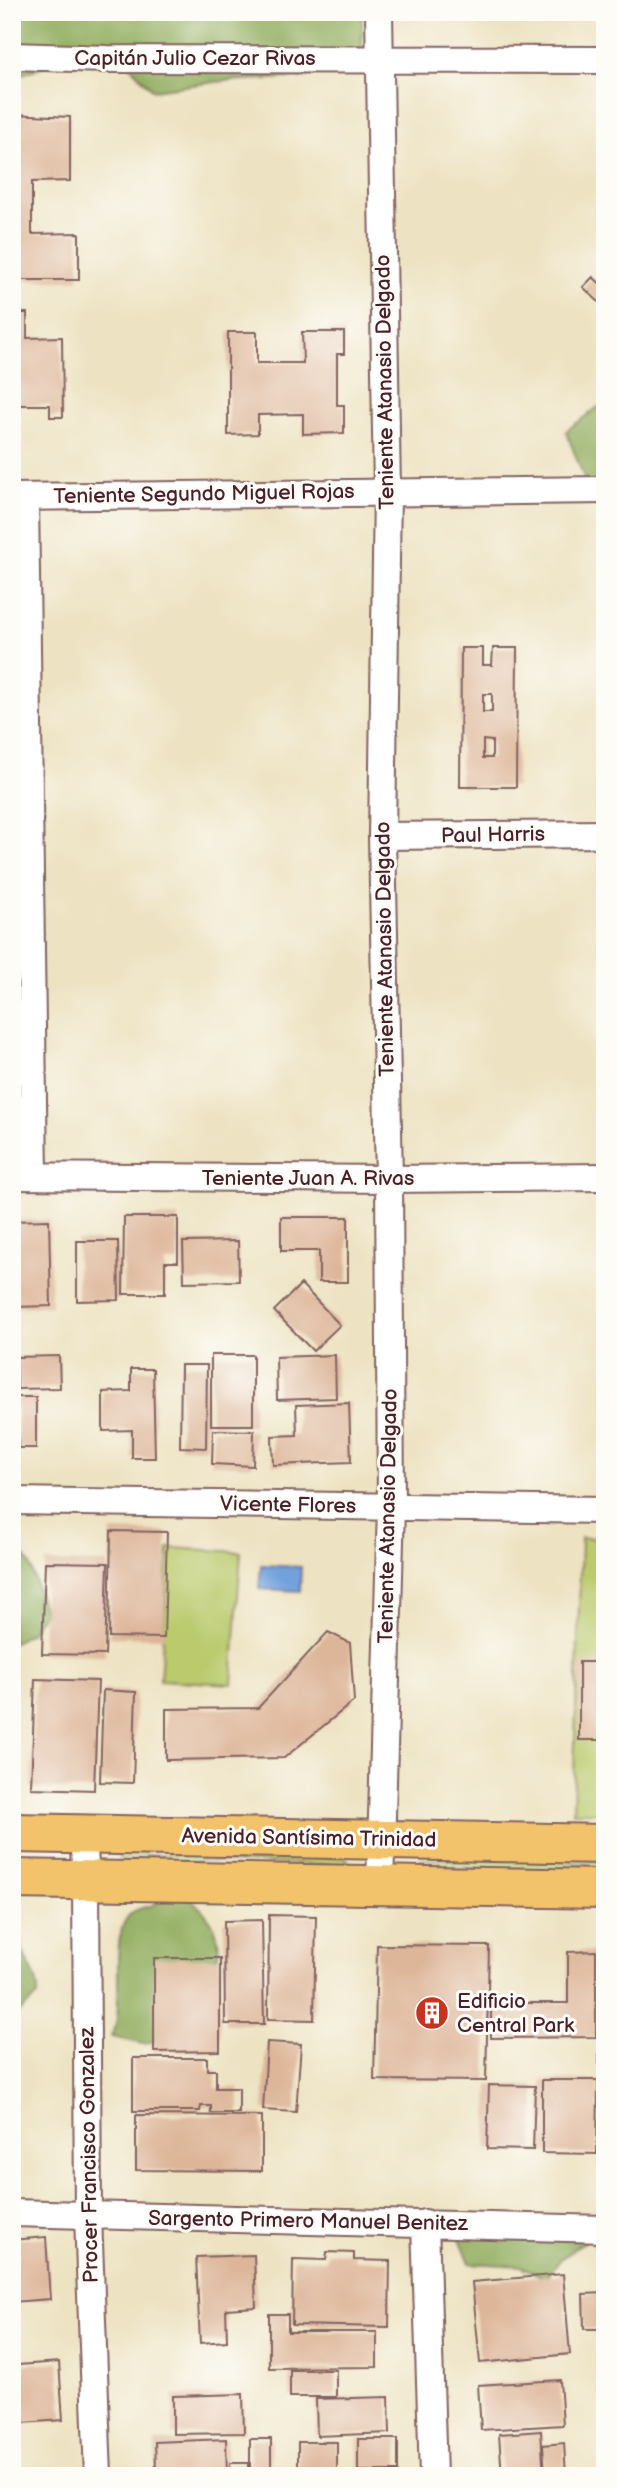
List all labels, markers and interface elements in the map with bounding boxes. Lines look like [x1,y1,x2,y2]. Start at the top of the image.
street label: Capitán Julio Cezar Rivas [74,46,316,71]
street label: Teniente Atanasio Delgado [370,254,400,510]
street label: Teniente Segundo Miguel Rojas [53,479,355,509]
street label: Teniente Atanasio Delgado [370,821,400,1077]
street label: Paul Harris [441,822,545,848]
street label: Teniente Juan A. Rivas [202,1166,414,1191]
street label: Teniente Atanasio Delgado [373,1388,403,1644]
street label: Vicente Flores [220,1491,356,1519]
street label: Avenida Santísima Trinidad [181,1823,437,1853]
place label: Edificio Central Park [457,1989,575,2038]
building icon: Edificio Central Park [413,1994,451,2032]
street label: Procer Francisco Gonzalez [74,2026,104,2283]
street label: Sargento Primero Manuel Benitez [148,2206,469,2236]

